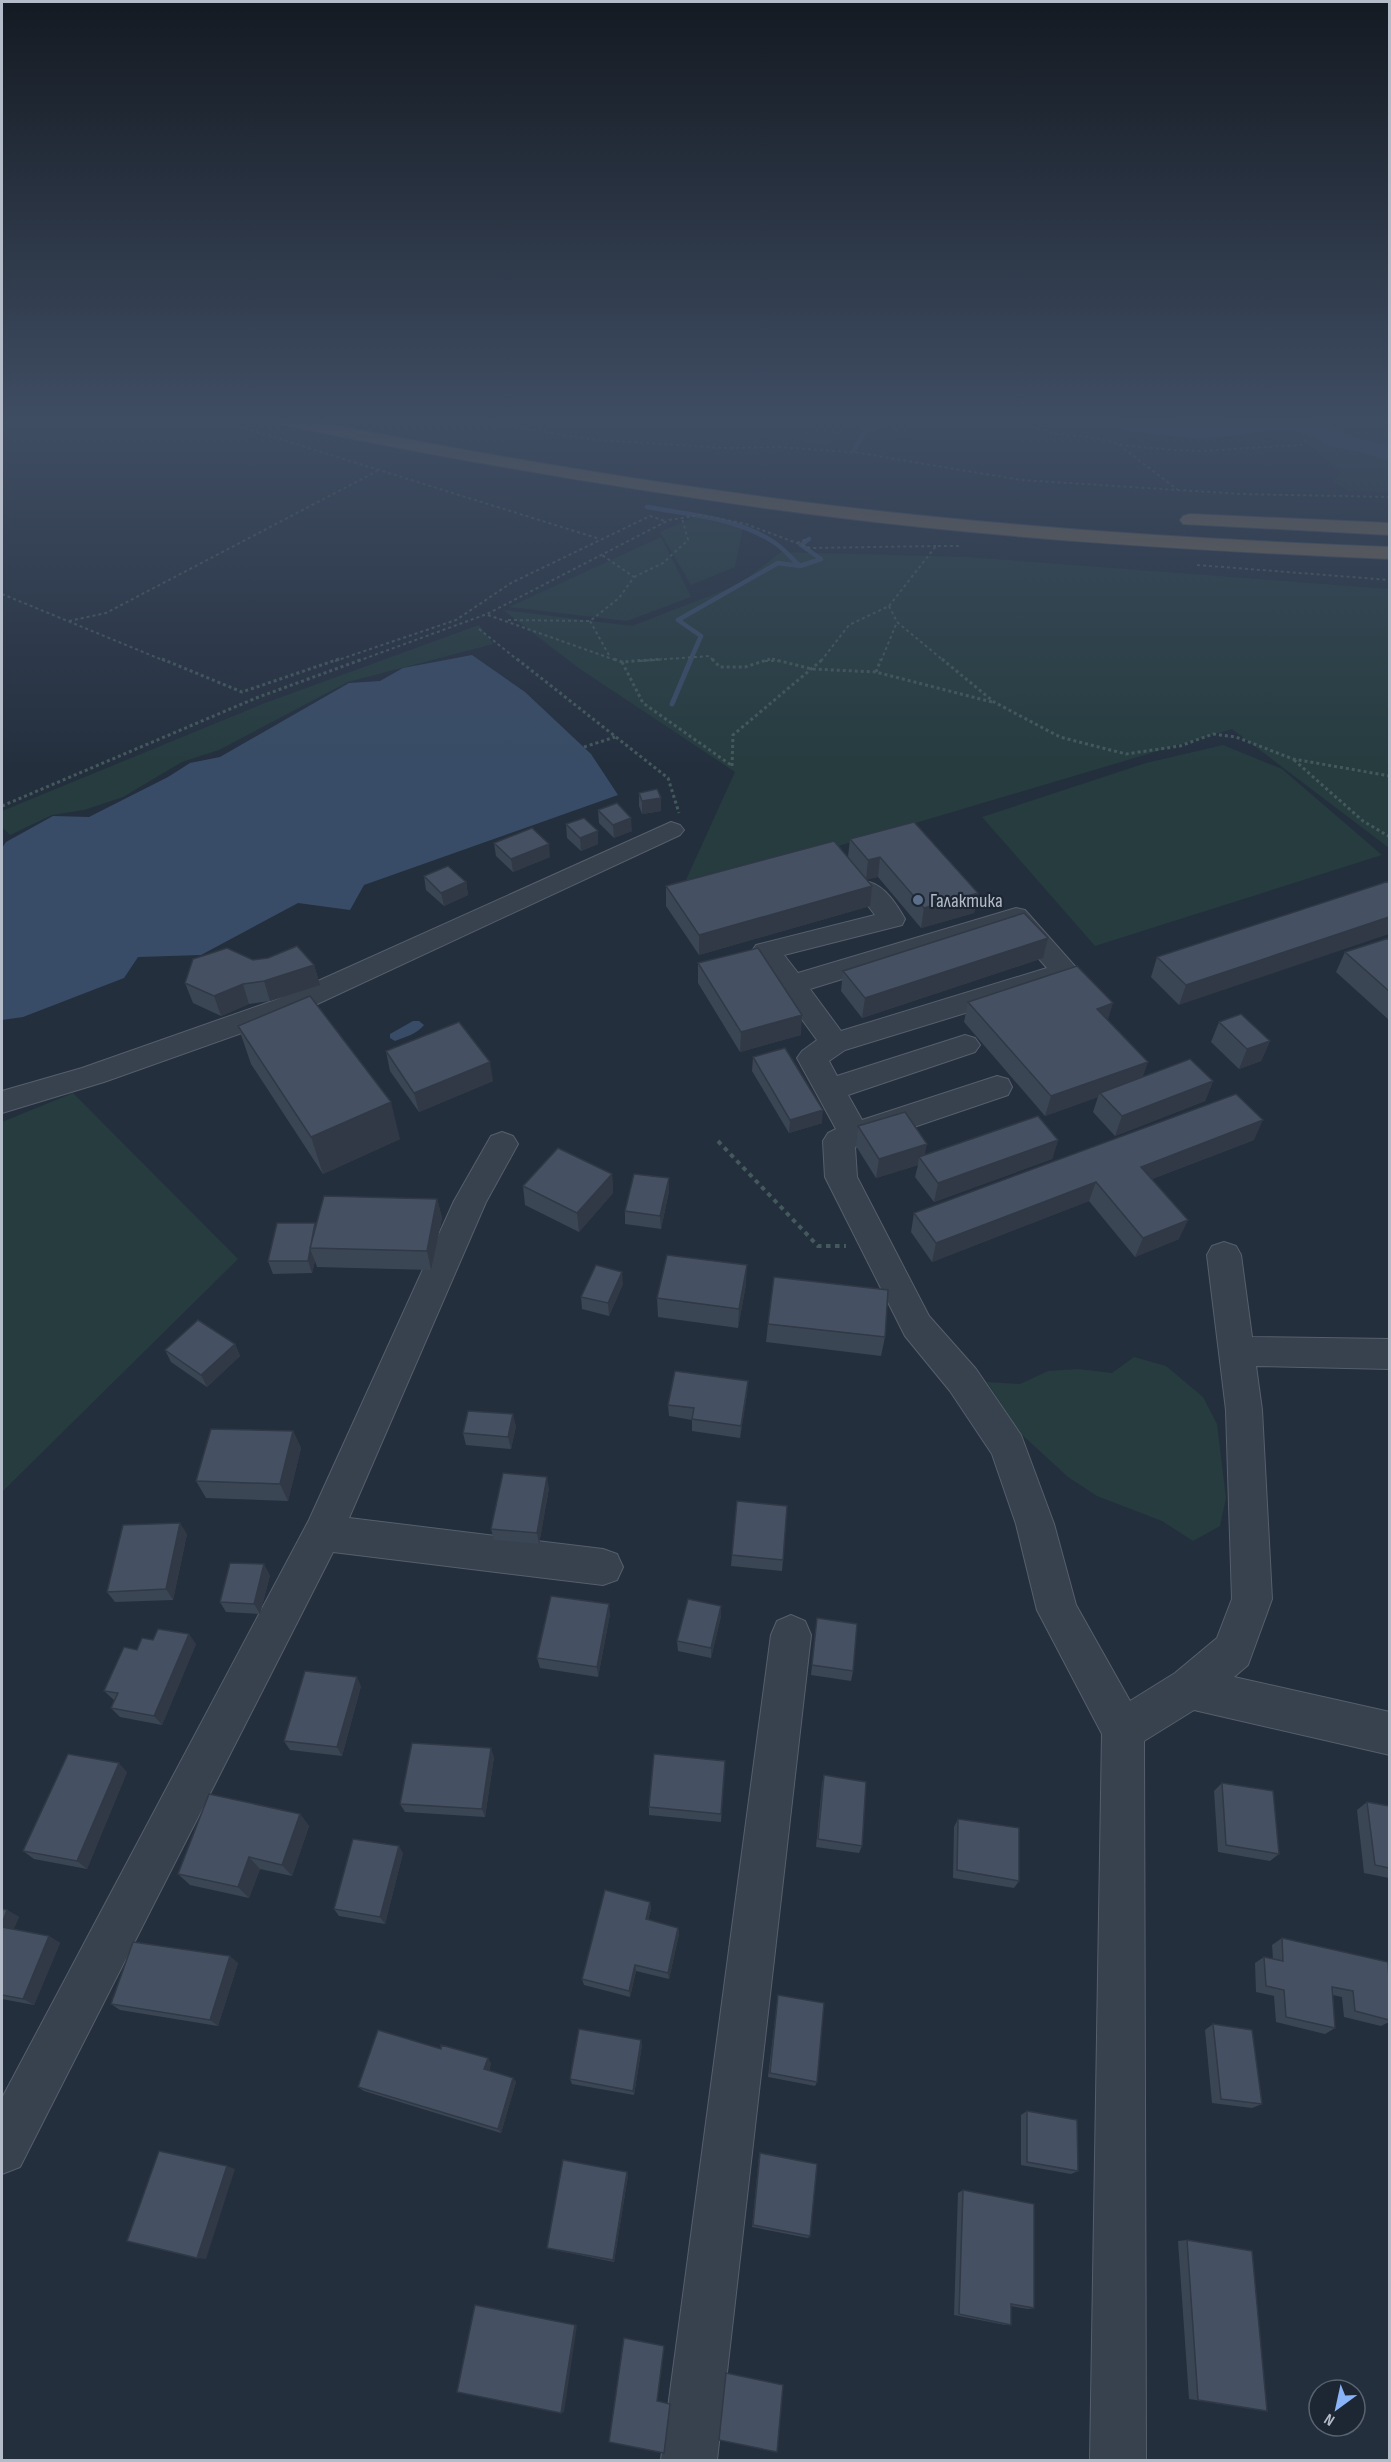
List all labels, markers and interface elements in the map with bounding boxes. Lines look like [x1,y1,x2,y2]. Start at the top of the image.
place label: Галактика [930,889,1003,913]
marker: Галактика [911,893,925,907]
north arrow [1307,2378,1367,2438]
text: N [1321,2409,1338,2430]

